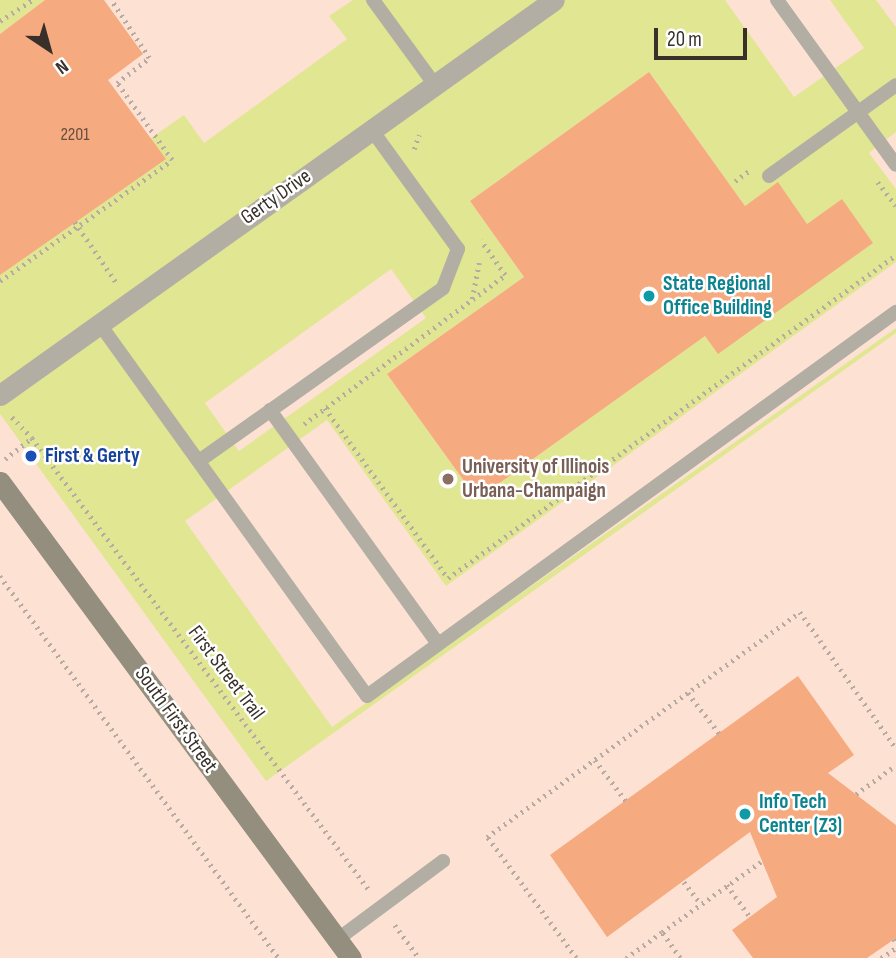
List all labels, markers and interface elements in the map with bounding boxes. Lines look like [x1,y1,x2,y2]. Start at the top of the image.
north arrow [14,14,84,84]
scale bar [658,14,751,58]
text: 20 m [667,27,702,52]
text: N [51,54,73,79]
house number: 2201 [60,124,90,146]
street label: Gerty Drive [236,164,316,230]
place label: State Regional Office Building [663,271,772,321]
marker: State Regional Office Building [641,288,657,304]
place label: First & Gerty [45,443,140,469]
marker: First & Gerty [23,448,39,464]
place label: University of Illinois Urbana-Champaign [462,454,609,504]
marker: University of Illinois Urbana-Champaign [440,471,456,487]
street label: First Street Trail [182,621,270,725]
street label: South First Street [129,662,223,778]
place label: Info Tech Center (Z3) [759,789,842,839]
marker: Info Tech Center (Z3) [737,806,753,822]

